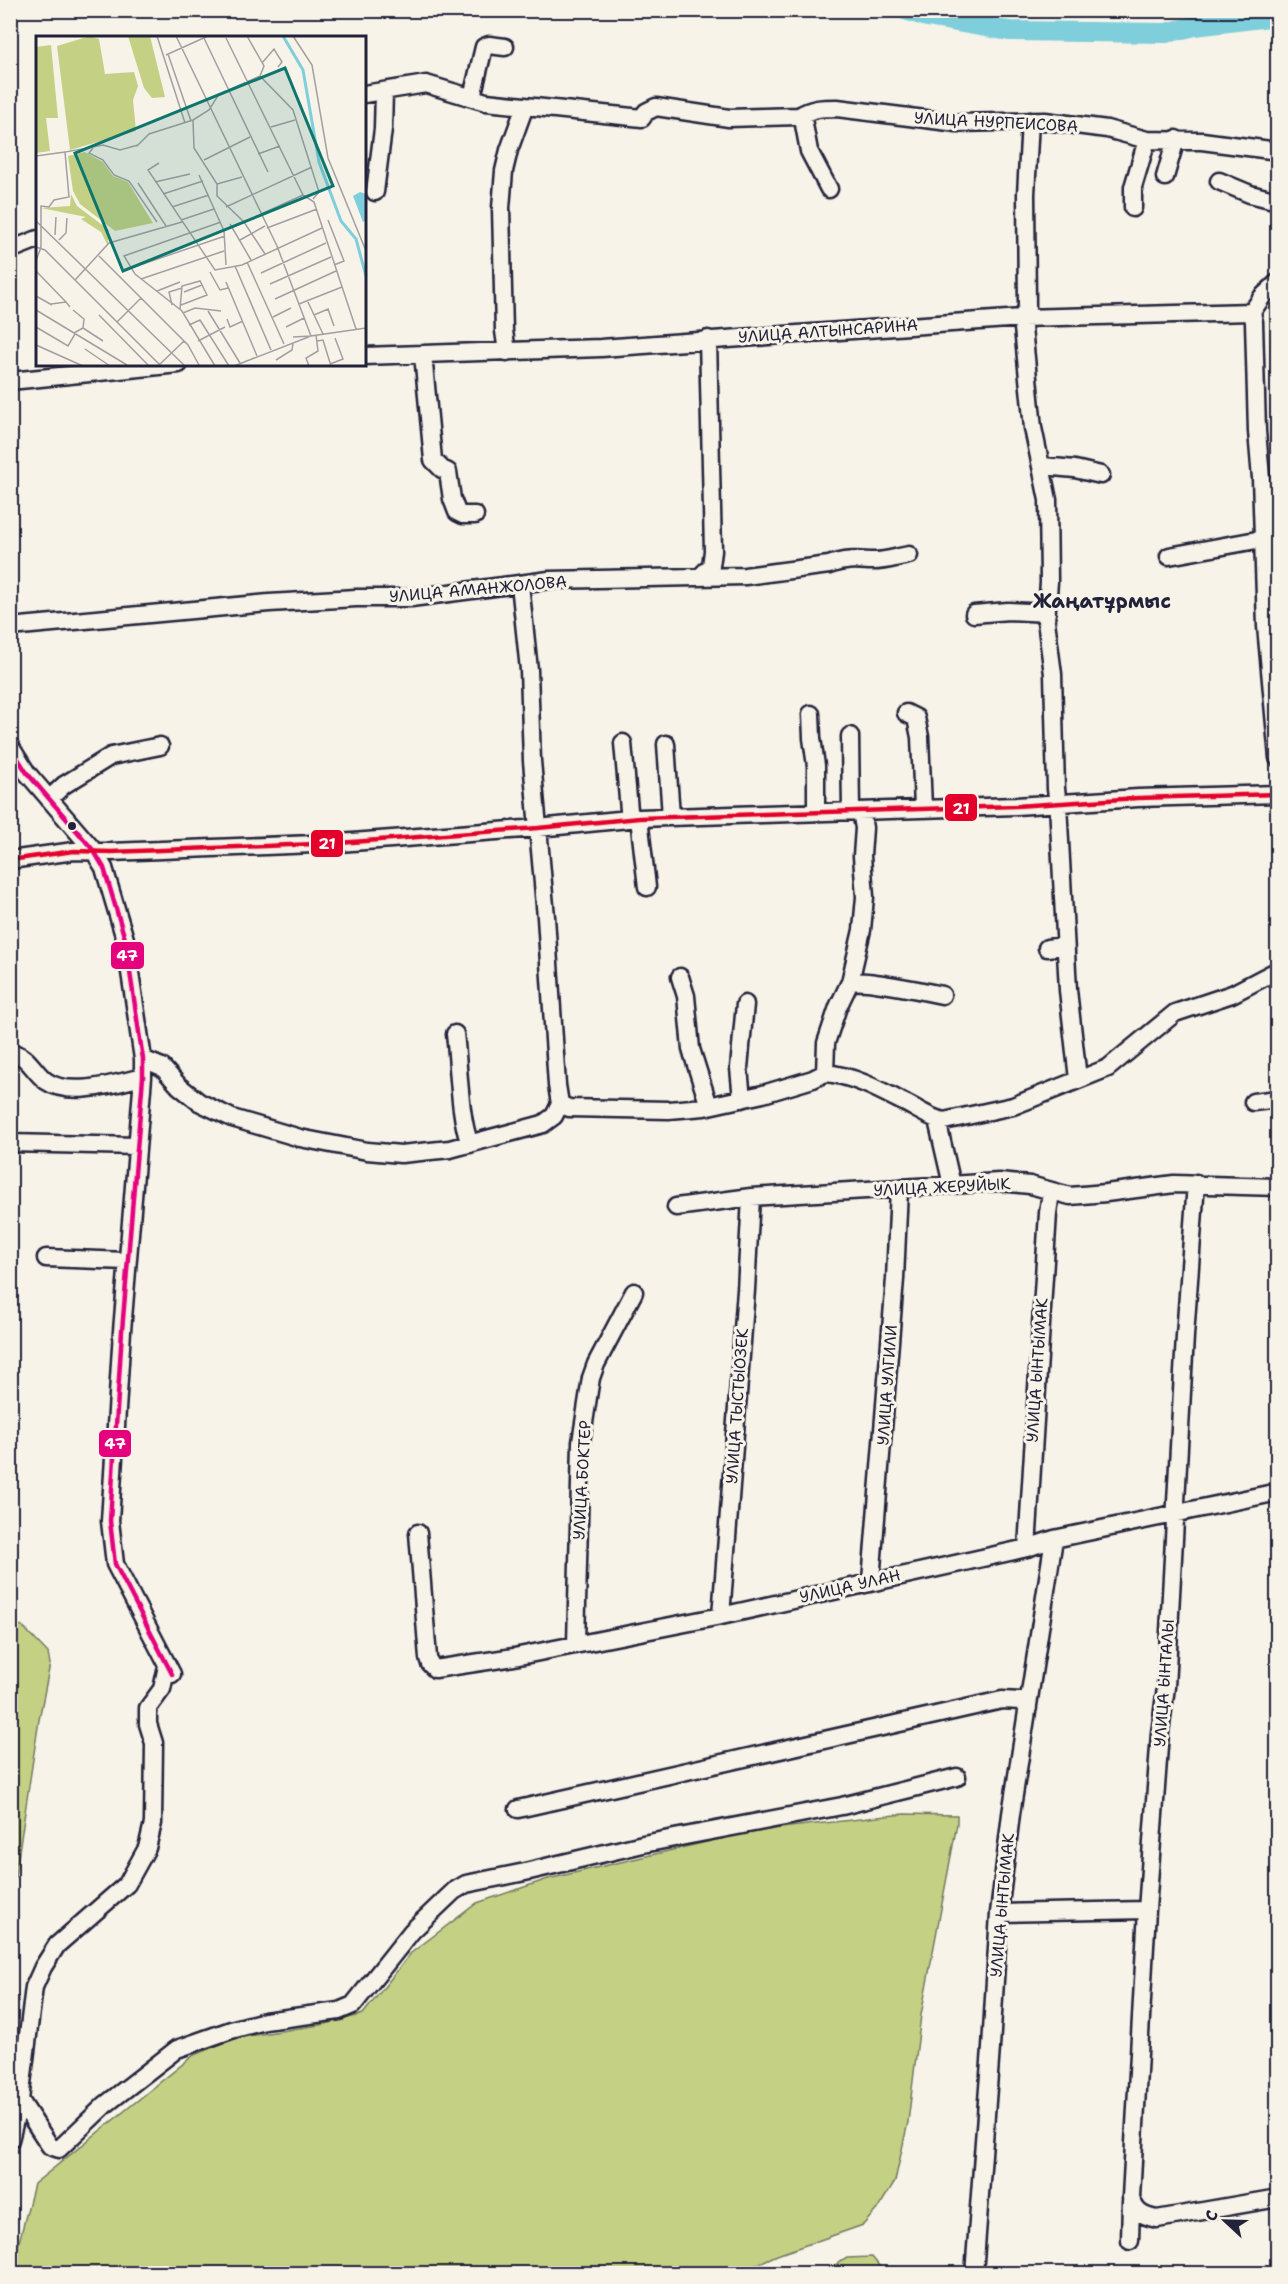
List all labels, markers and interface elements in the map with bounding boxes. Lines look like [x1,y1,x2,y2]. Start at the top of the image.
inset map [36,36,366,366]
street label: УЛИЦА НУРПЕИСОВА [913,107,1079,137]
street label: УЛИЦА АЛТЫНСАРИНА [737,314,919,348]
street label: УЛИЦА АМАНЖОЛОВА [388,571,568,607]
district label: Жаңатұрмыс [1033,588,1171,614]
line badge: 21 [944,793,978,822]
text: 21 [952,798,970,819]
unlabelled marker [66,820,78,832]
line badge: 21 [310,829,344,858]
text: 21 [318,833,336,854]
line badge: 47 [110,941,145,970]
text: 47 [116,945,138,966]
street label: УЛИЦА ЖЕРУЙЫК [873,1173,1012,1201]
street label: УЛИЦА ЫНТЫМАК [1021,1296,1053,1443]
street label: УЛИЦА УЛГИЛИ [872,1324,902,1446]
street label: УЛИЦА ТЫСТЫОЗЕК [721,1327,753,1485]
street label: УЛИЦА БОКТЕР [568,1420,596,1540]
line badge: 47 [98,1429,132,1458]
text: 47 [104,1433,126,1454]
street label: УЛИЦА УЛАН [797,1564,903,1608]
street label: УЛИЦА ЫНТАЛЫ [1149,1618,1179,1748]
street label: УЛИЦА ЫНТЫМАК [985,1831,1019,1978]
north arrow [1195,2191,1255,2251]
text: С [1200,2207,1223,2224]

